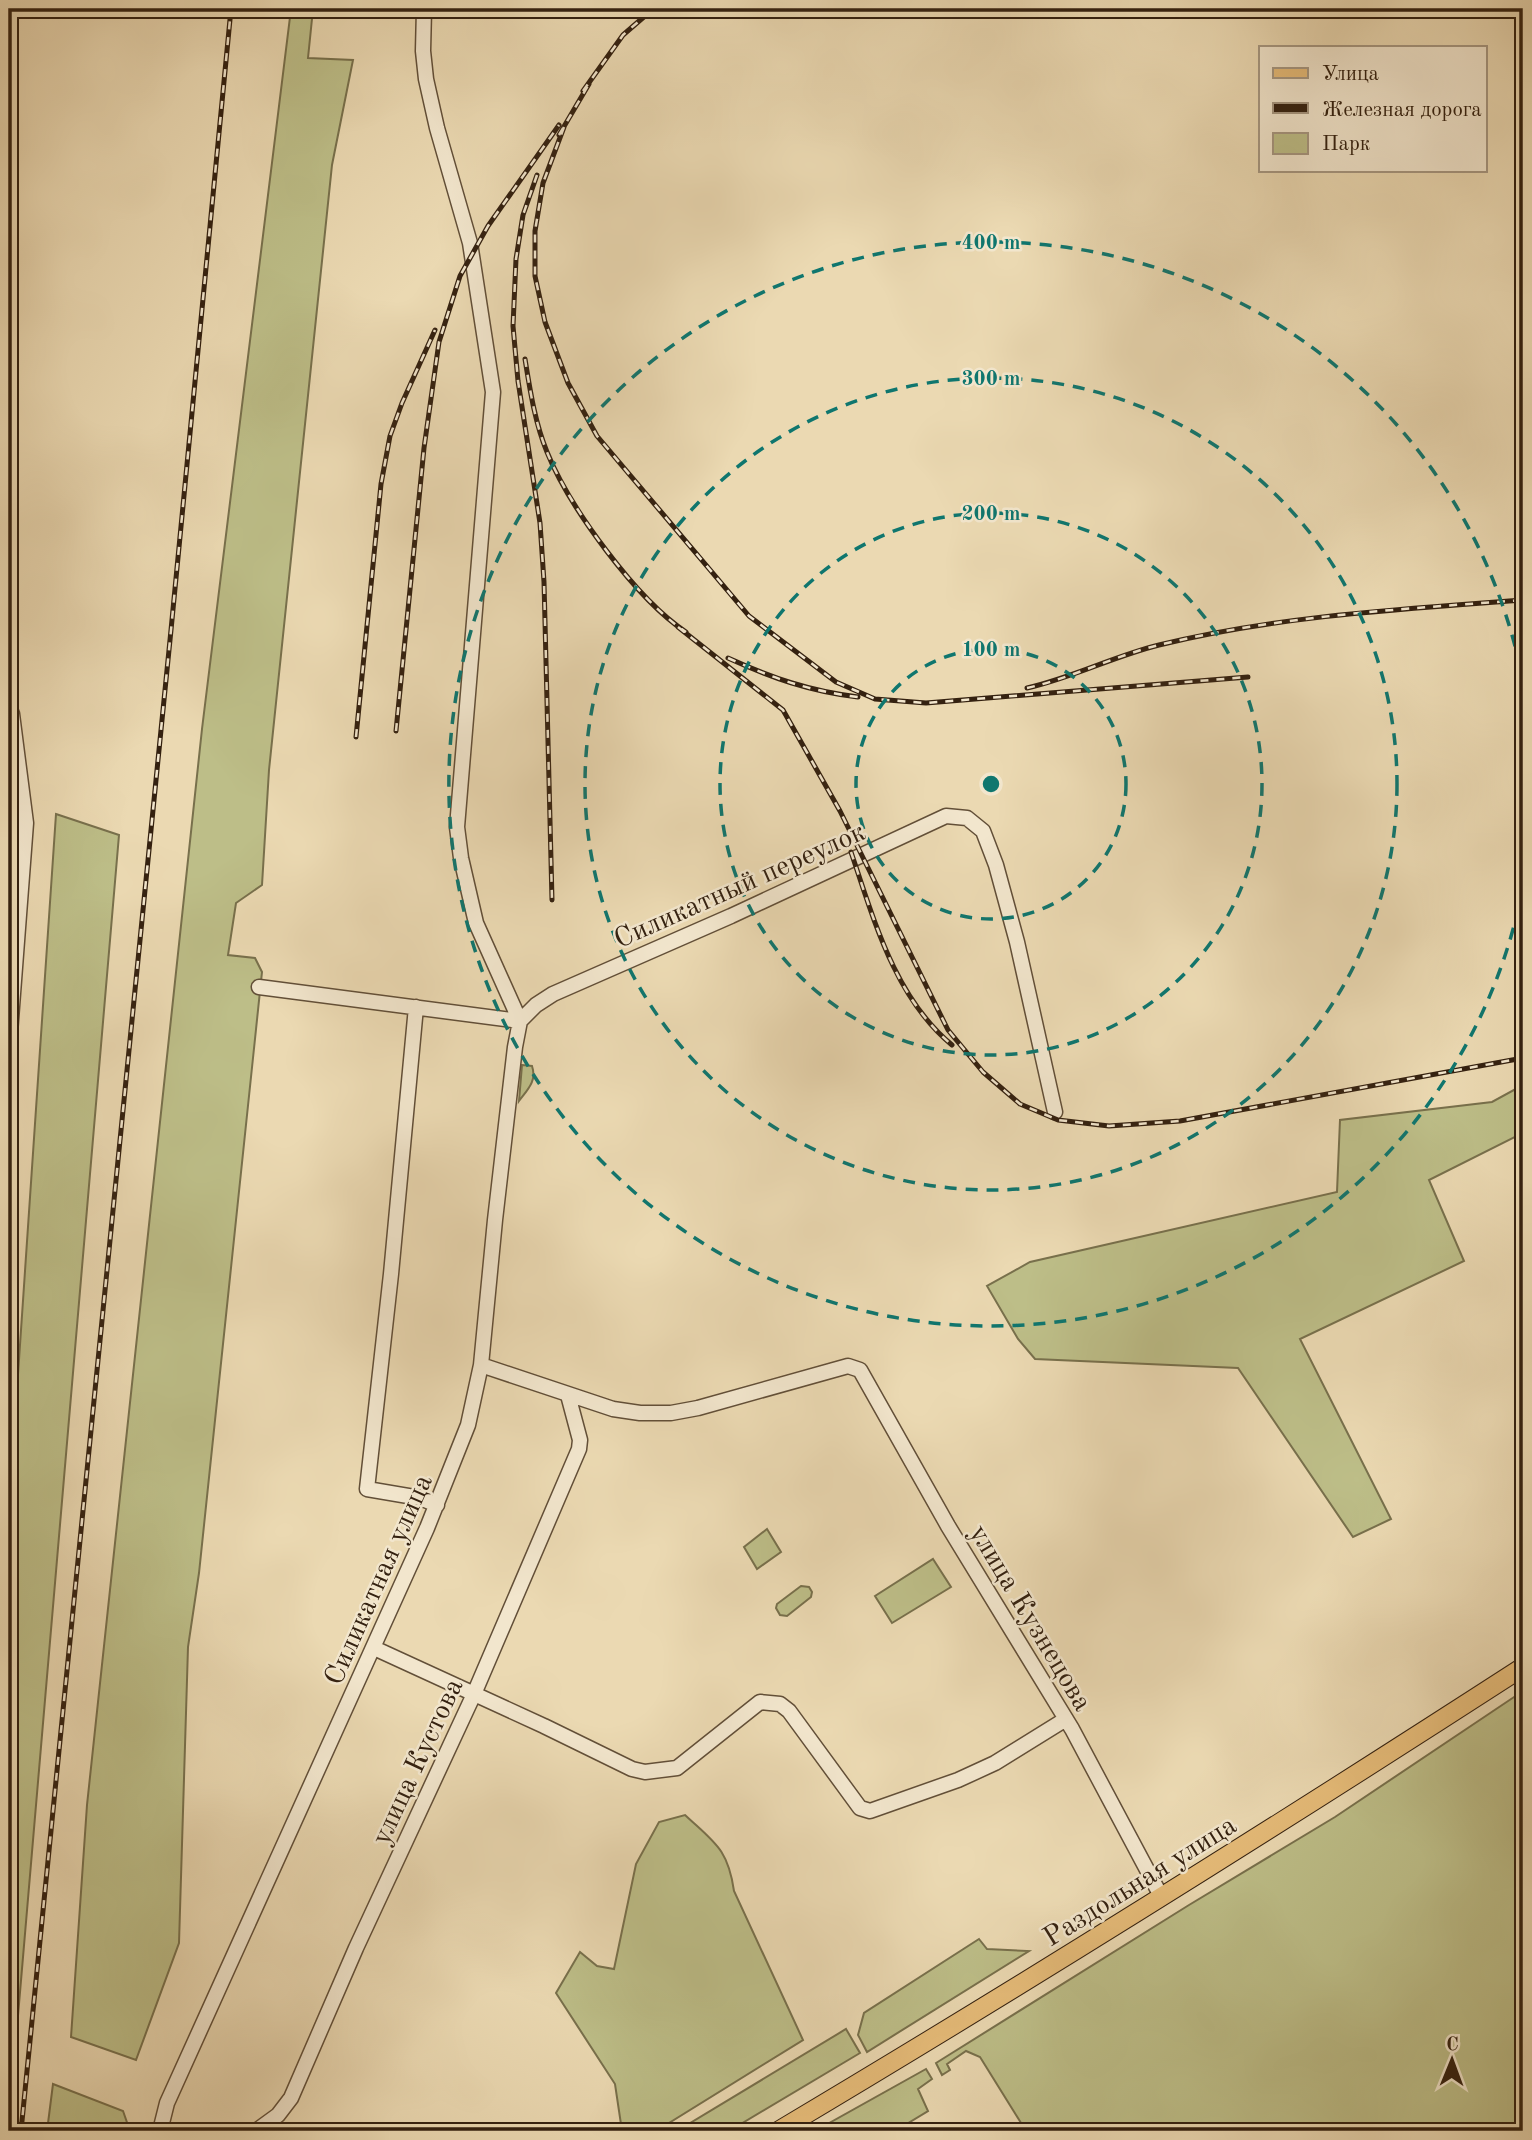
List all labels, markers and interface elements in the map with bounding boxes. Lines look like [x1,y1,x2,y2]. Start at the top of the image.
legend [1259,46,1486,172]
text: Улица [1322,64,1379,85]
text: Железная дорога [1322,100,1482,121]
text: Парк [1322,134,1371,155]
text: 400 m [961,233,1021,254]
text: 300 m [961,369,1021,390]
text: 200 m [961,504,1021,525]
text: 100 m [961,640,1021,661]
centre of rings [979,772,1003,796]
street label: Силикатный переулок [610,819,870,955]
street label: Силикатная улица [321,1471,439,1690]
street label: улица Кузнецова [963,1521,1096,1717]
street label: улица Кустова [368,1675,469,1850]
street label: Раздольная улица [1039,1812,1242,1953]
north arrow [1416,2024,1486,2094]
text: С [1446,2036,1459,2055]

